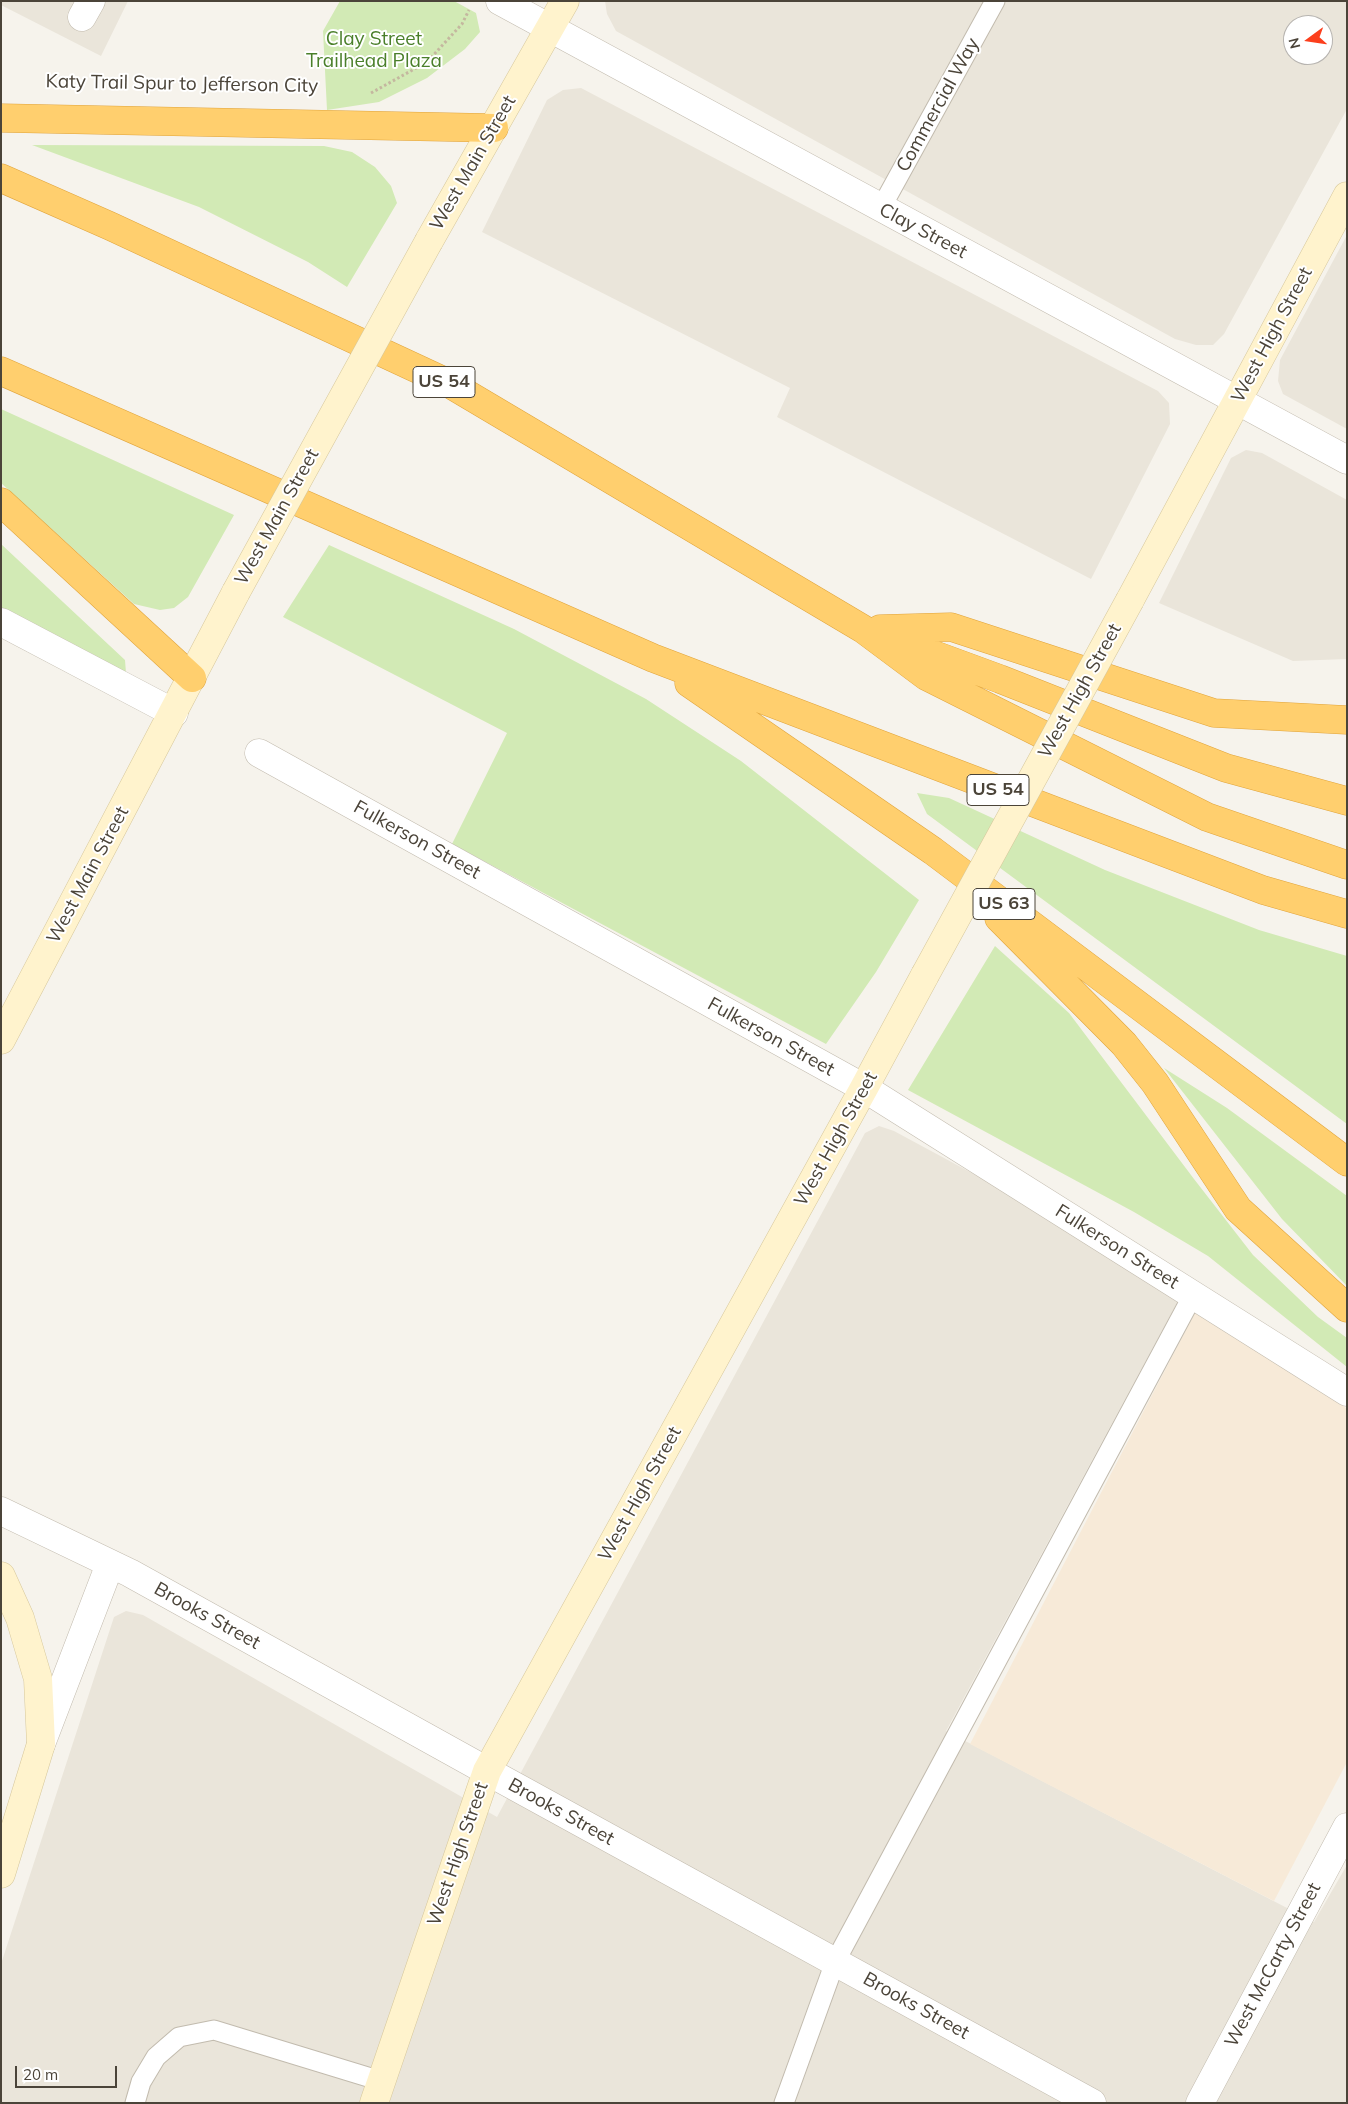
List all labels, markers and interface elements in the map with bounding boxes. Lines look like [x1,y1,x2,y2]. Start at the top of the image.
north arrow [1283,15,1333,65]
park label: Clay Street Trailhead Plaza [306,28,442,72]
street label: Commercial Way [892,34,984,176]
text: N [1284,36,1304,51]
street label: Katy Trail Spur to Jefferson City [45,70,319,98]
street label: West Main Street [425,91,521,235]
street label: Clay Street [875,198,971,264]
street label: West High Street [1227,263,1317,407]
road number: US 54 [413,367,475,398]
street label: West Main Street [230,445,324,589]
street label: West High Street [1034,620,1126,762]
road number: US 54 [967,774,1029,806]
street label: Fulkerson Street [350,796,484,884]
street label: West Main Street [42,802,134,948]
road number: US 63 [973,889,1035,920]
street label: Fulkerson Street [704,993,838,1081]
street label: West High Street [790,1068,882,1210]
street label: Fulkerson Street [1051,1200,1183,1294]
street label: West High Street [594,1423,686,1565]
street label: Brooks Street [150,1577,264,1655]
street label: Brooks Street [504,1773,618,1851]
street label: West High Street [423,1779,493,1929]
street label: West McCarty Street [1220,1879,1326,2051]
street label: Brooks Street [859,1967,973,2045]
scale bar [18,2056,120,2088]
text: 20 m [23,2065,58,2084]

